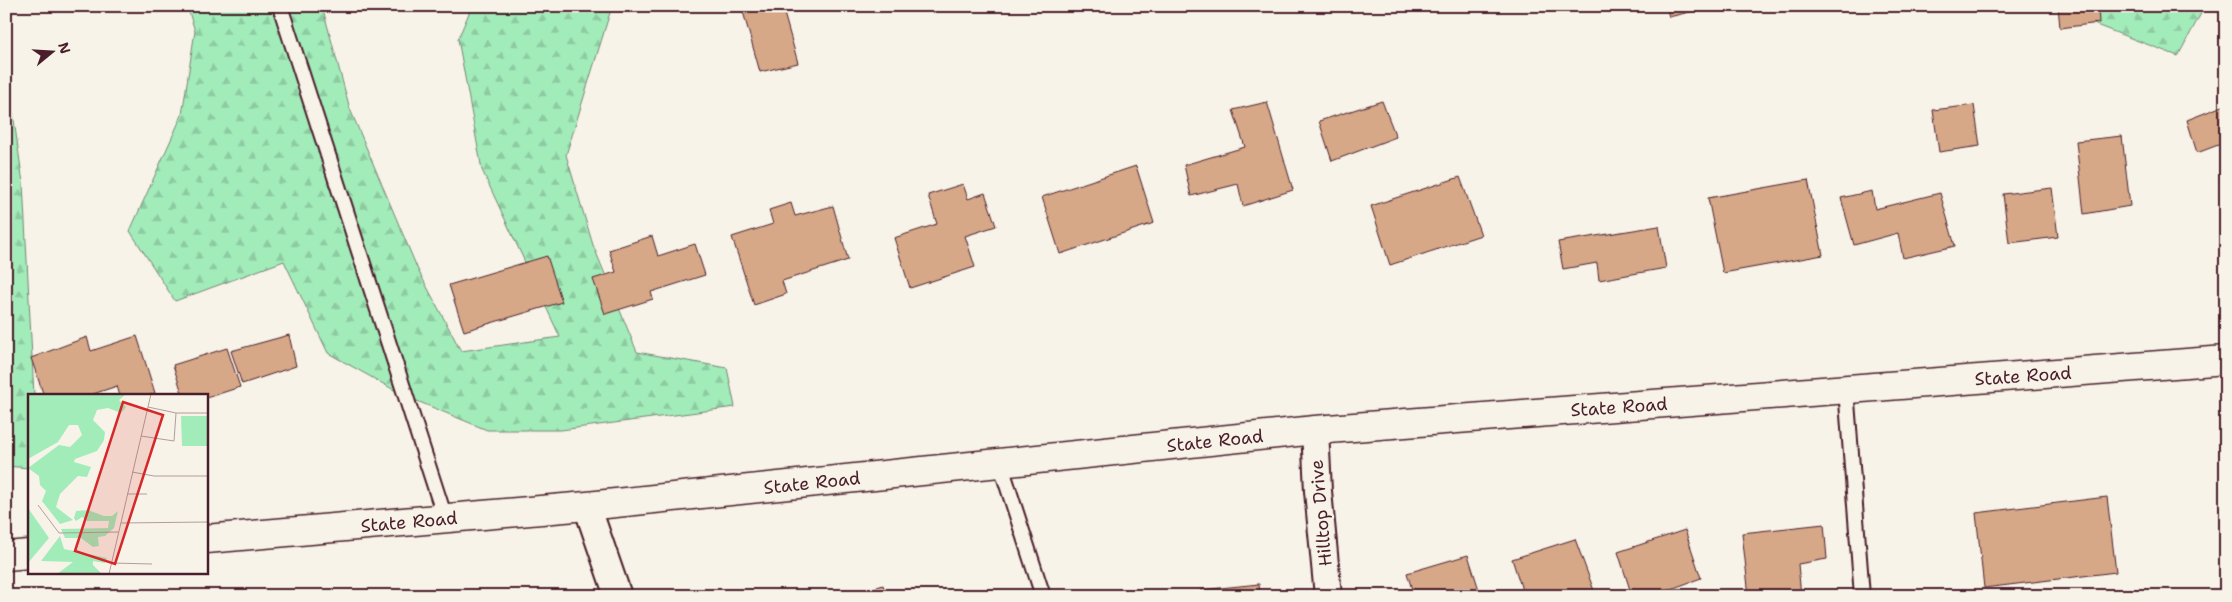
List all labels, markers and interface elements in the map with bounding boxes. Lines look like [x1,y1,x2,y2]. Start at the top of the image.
north arrow [28,28,78,78]
text: N [54,40,75,56]
street label: State Road [1974,361,2072,391]
street label: State Road [1570,392,1668,422]
inset map [28,394,208,574]
street label: State Road [1165,424,1265,458]
street label: Hilltop Drive [1304,459,1338,567]
street label: State Road [762,466,862,500]
street label: State Road [360,506,458,538]

